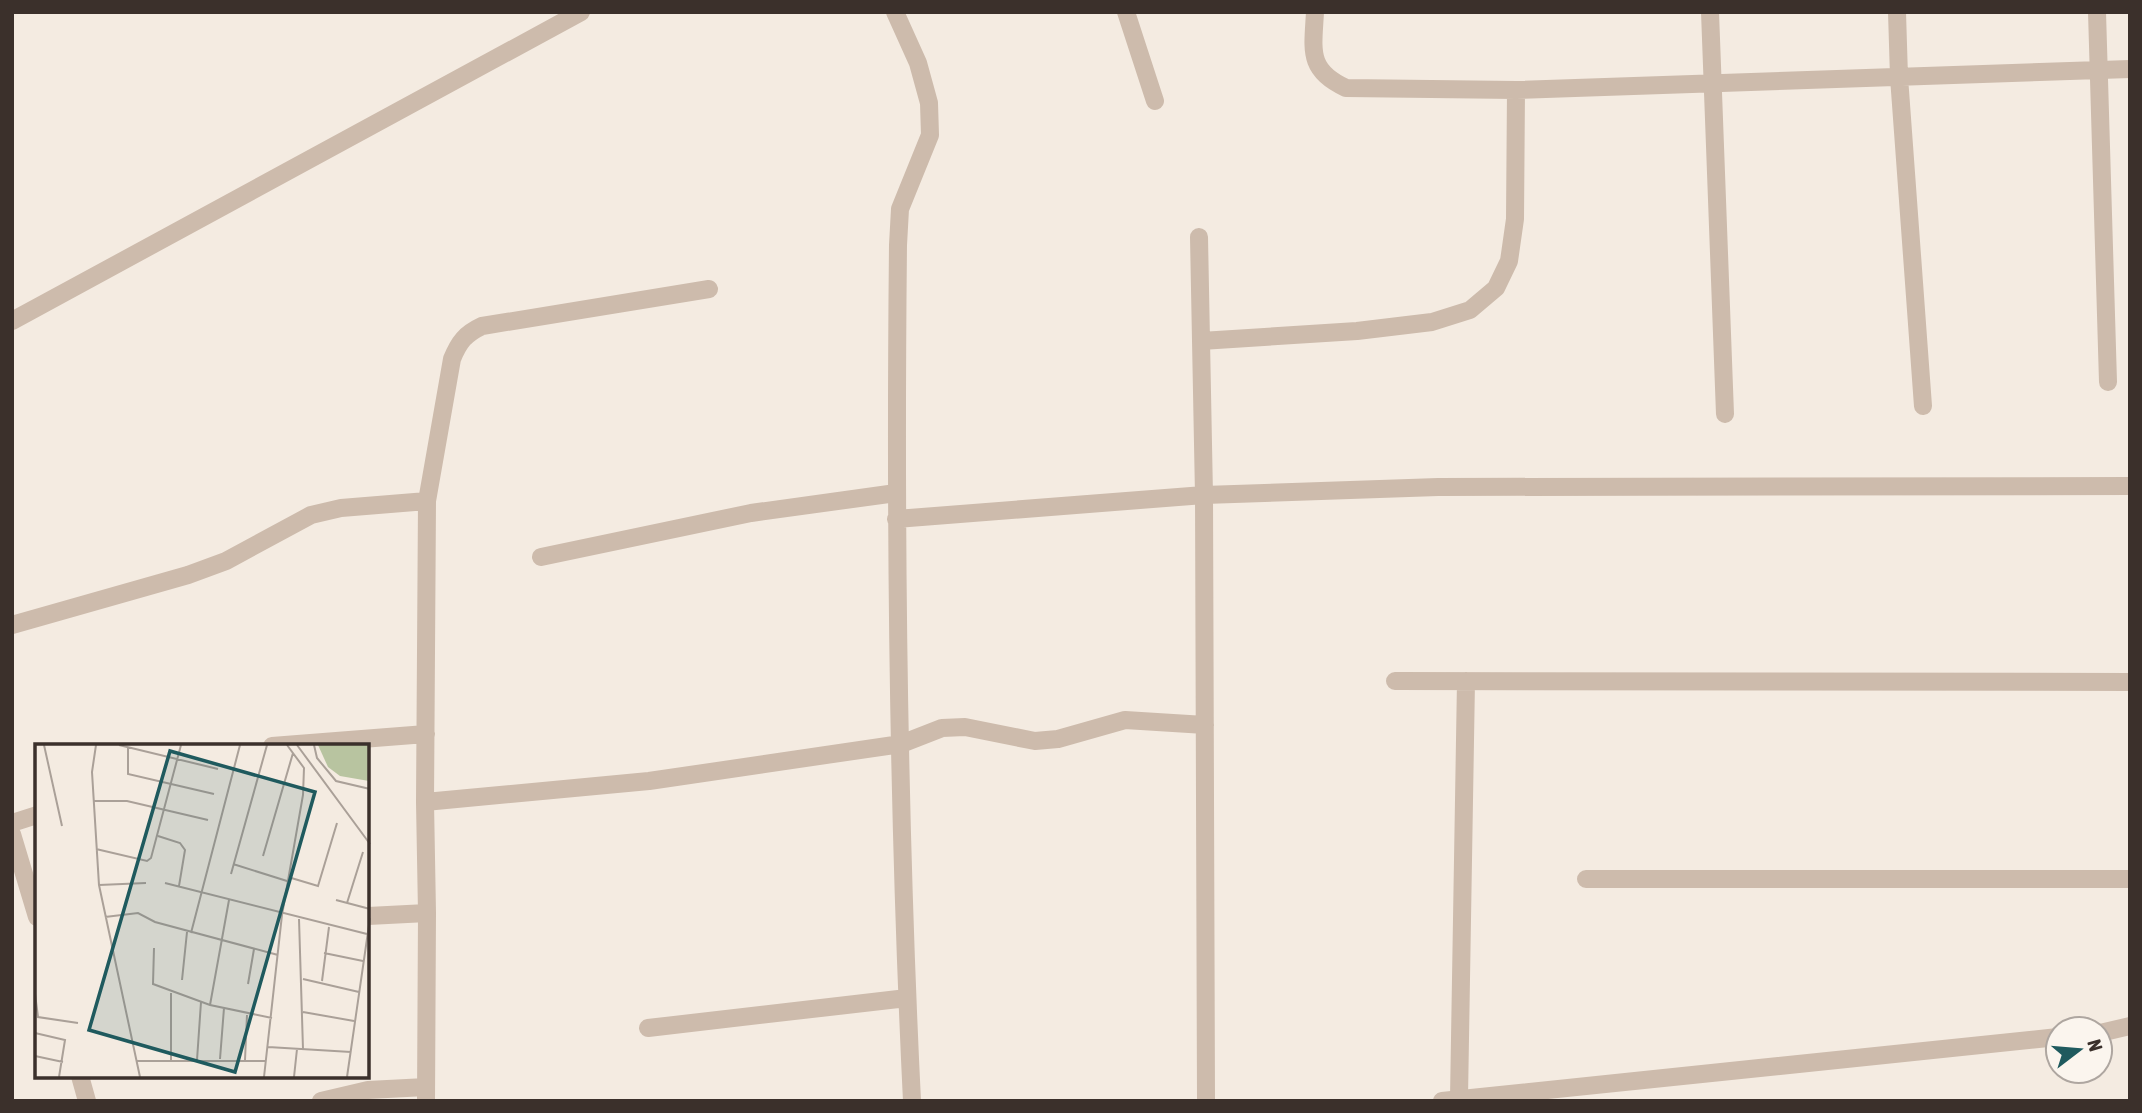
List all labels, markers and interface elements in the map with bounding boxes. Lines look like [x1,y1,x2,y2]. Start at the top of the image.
inset map [35,744,369,1078]
north arrow [2044,1015,2114,1085]
text: N [2083,1037,2107,1054]

